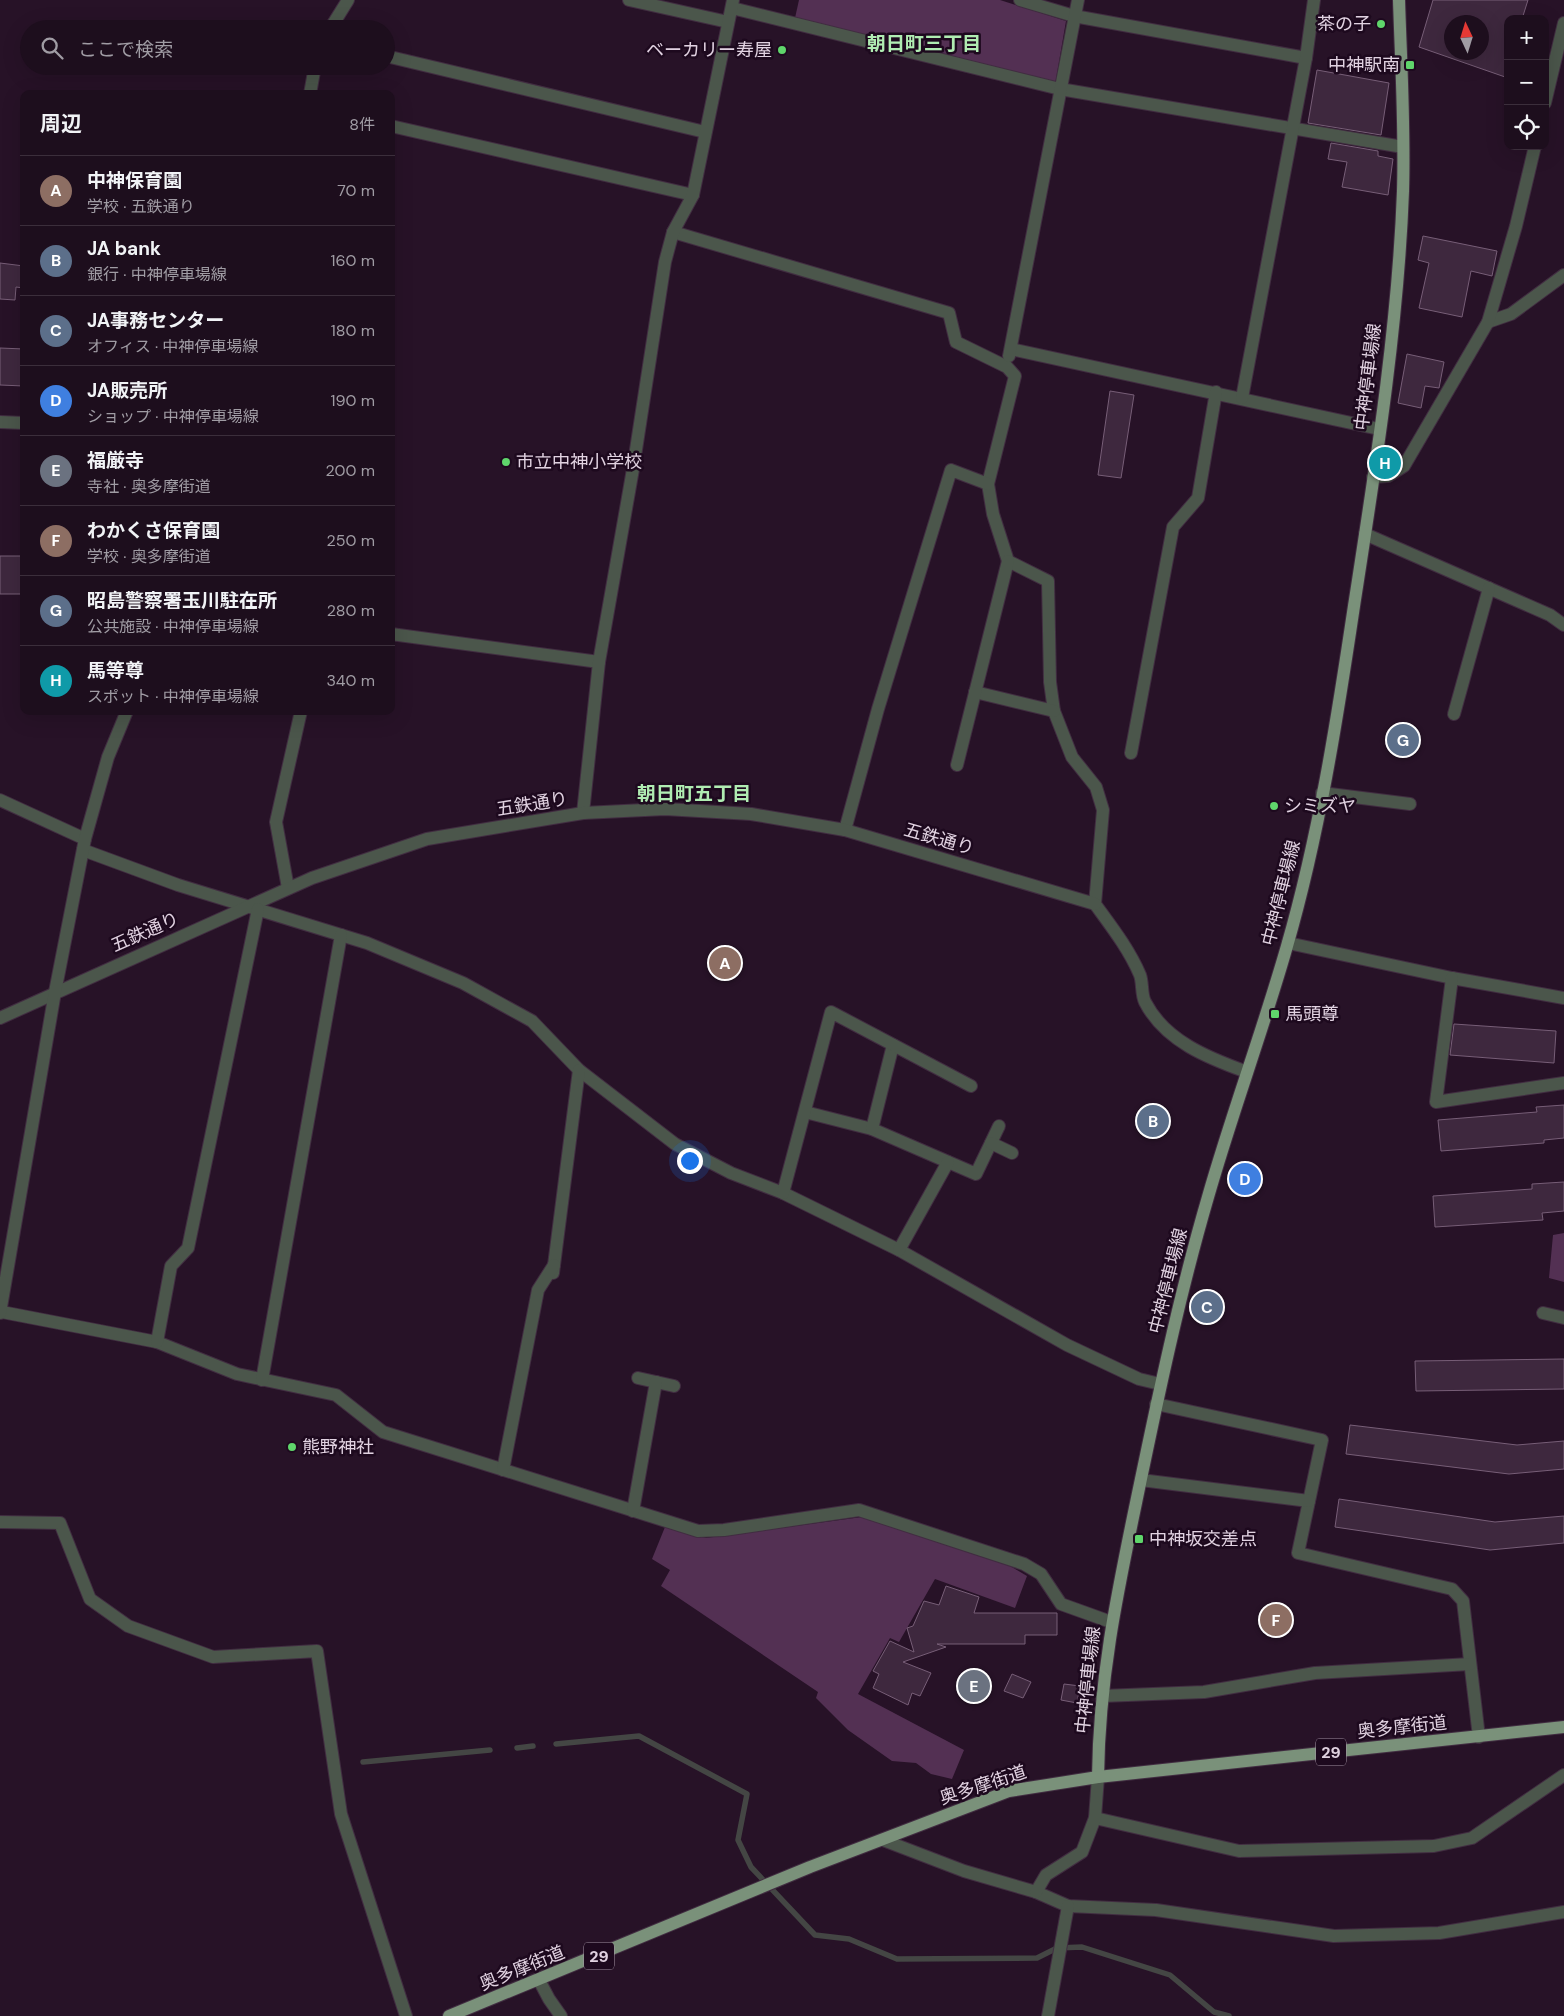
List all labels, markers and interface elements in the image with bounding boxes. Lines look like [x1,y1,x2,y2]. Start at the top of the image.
place label: 茶の子 [1317,12,1371,36]
north arrow [1444,15,1489,60]
map controls [1504,15,1549,150]
button: + [1504,15,1549,60]
marker: 茶の子 [1375,18,1387,30]
search box [20,20,395,75]
district label: 朝日町三丁目 [867,31,981,56]
icon: search [38,34,66,62]
text: ここで検索 [78,37,173,62]
place label: ベーカリー寿屋 [646,38,772,62]
marker: ベーカリー寿屋 [776,44,788,56]
place label: 中神駅南 [1328,53,1400,77]
marker: 中神駅南 [1404,59,1416,71]
button: − [1504,60,1549,105]
button: locate [1504,105,1549,150]
text: 周辺 [40,110,82,138]
text: 8件 [349,114,375,135]
text: 中神保育園 [87,168,182,193]
text: A [50,180,62,201]
text: 70 m [337,180,375,201]
text: 学校 · 五鉄通り [87,196,195,217]
text: JA bank [87,236,161,261]
text: B [51,250,61,271]
text: 160 m [331,250,375,271]
text: 銀行 · 中神停車場線 [87,264,227,285]
text: JA事務センター [87,308,224,333]
text: C [50,320,62,341]
text: 180 m [331,320,375,341]
street label: 中神停車場線 [1350,322,1386,432]
text: オフィス · 中神停車場線 [87,336,258,357]
text: JA販売所 [87,378,167,403]
text: D [50,390,62,411]
text: 190 m [331,390,375,411]
text: ショップ · 中神停車場線 [87,406,259,427]
pin: H [1369,444,1401,482]
text: 福厳寺 [87,448,144,473]
place label: 市立中神小学校 [516,450,642,474]
marker: 市立中神小学校 [500,456,512,468]
text: E [51,460,61,481]
text: 200 m [326,460,375,481]
text: 寺社 · 奥多摩街道 [87,476,211,497]
text: わかくさ保育園 [87,518,220,543]
text: F [52,530,60,551]
text: 250 m [327,530,375,551]
text: 学校 · 奥多摩街道 [87,546,211,567]
text: 昭島警察署玉川駐在所 [87,588,277,613]
text: G [50,600,62,621]
text: 280 m [327,600,375,621]
text: 公共施設 · 中神停車場線 [87,616,259,637]
text: 馬等尊 [87,658,144,683]
text: H [50,670,62,691]
text: 340 m [326,670,375,691]
text: スポット · 中神停車場線 [87,686,259,707]
pin: G [1387,721,1419,759]
district label: 朝日町五丁目 [637,781,751,806]
street label: 五鉄通り [495,787,569,821]
place label: シミズヤ [1284,794,1356,818]
marker: シミズヤ [1268,800,1280,812]
street label: 五鉄通り [901,818,977,860]
street label: 中神停車場線 [1256,838,1306,948]
street label: 五鉄通り [107,906,183,958]
pin: A [709,944,741,982]
place label: 馬頭尊 [1285,1002,1339,1026]
marker: 馬頭尊 [1269,1008,1281,1020]
pin: B [1137,1102,1169,1140]
your location [677,1148,703,1174]
pin: D [1229,1160,1261,1198]
street label: 中神停車場線 [1143,1226,1193,1336]
pin: C [1191,1288,1223,1326]
place label: 熊野神社 [302,1435,374,1459]
marker: 熊野神社 [286,1441,298,1453]
place label: 中神坂交差点 [1149,1527,1257,1551]
marker: 中神坂交差点 [1133,1533,1145,1545]
pin: F [1260,1601,1292,1639]
street label: 中神停車場線 [1070,1625,1106,1735]
pin: E [958,1667,990,1705]
street label: 奥多摩街道 [1356,1710,1448,1744]
road number: 29 [1316,1738,1346,1765]
street label: 奥多摩街道 [936,1760,1030,1810]
street label: 奥多摩街道 [476,1940,568,1996]
road number: 29 [584,1942,614,1970]

